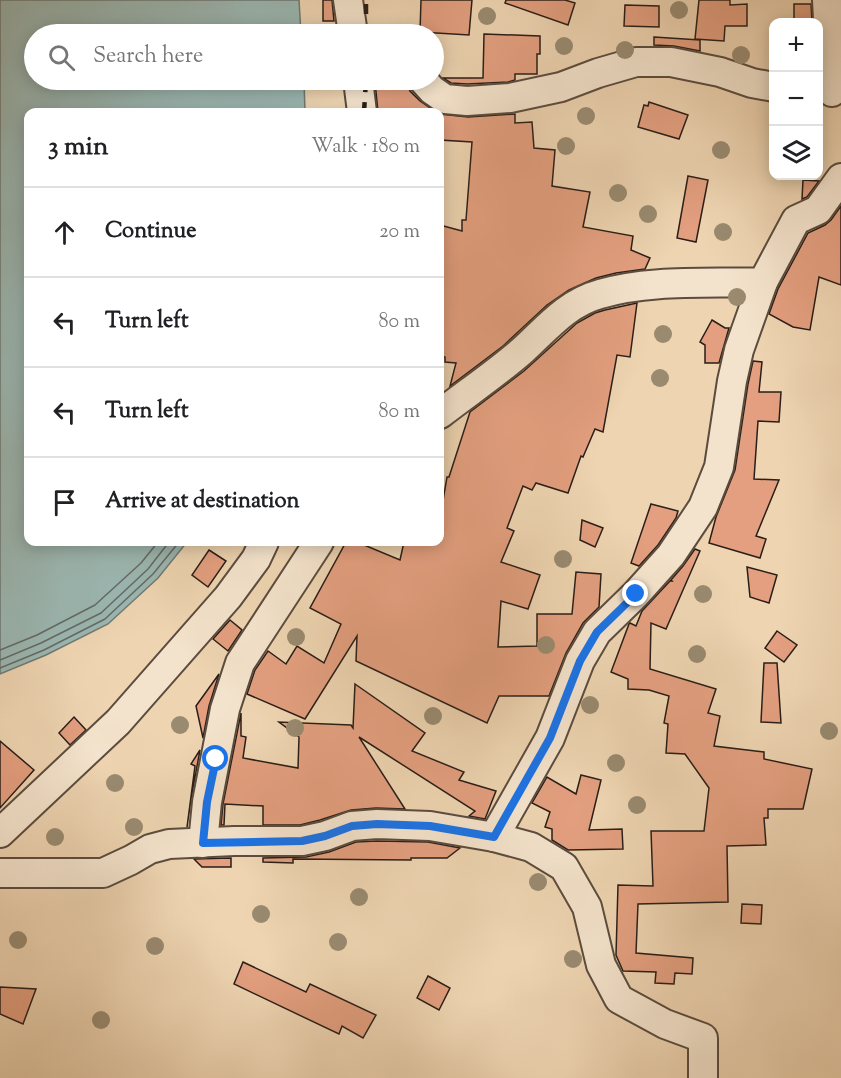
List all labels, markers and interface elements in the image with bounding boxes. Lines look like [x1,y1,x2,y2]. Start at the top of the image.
map controls [769,18,823,180]
button: + [769,18,823,72]
search box [24,24,444,90]
icon: search [45,41,78,74]
text: Search here [93,41,203,73]
button: − [769,72,823,126]
button: layers [769,126,823,180]
text: 3 min [48,129,108,166]
text: Walk · 180 m [311,133,420,162]
icon: ahead [48,216,81,249]
text: Continue [105,216,196,248]
text: 20 m [379,218,420,247]
icon: left [48,306,81,339]
text: Turn left [105,306,188,338]
text: 80 m [379,308,420,337]
icon: left [48,396,81,429]
text: Turn left [105,396,188,428]
text: 80 m [379,398,420,427]
icon: arrive [48,486,81,519]
text: Arrive at destination [105,486,300,518]
route end [622,580,648,606]
route start [202,745,228,771]

